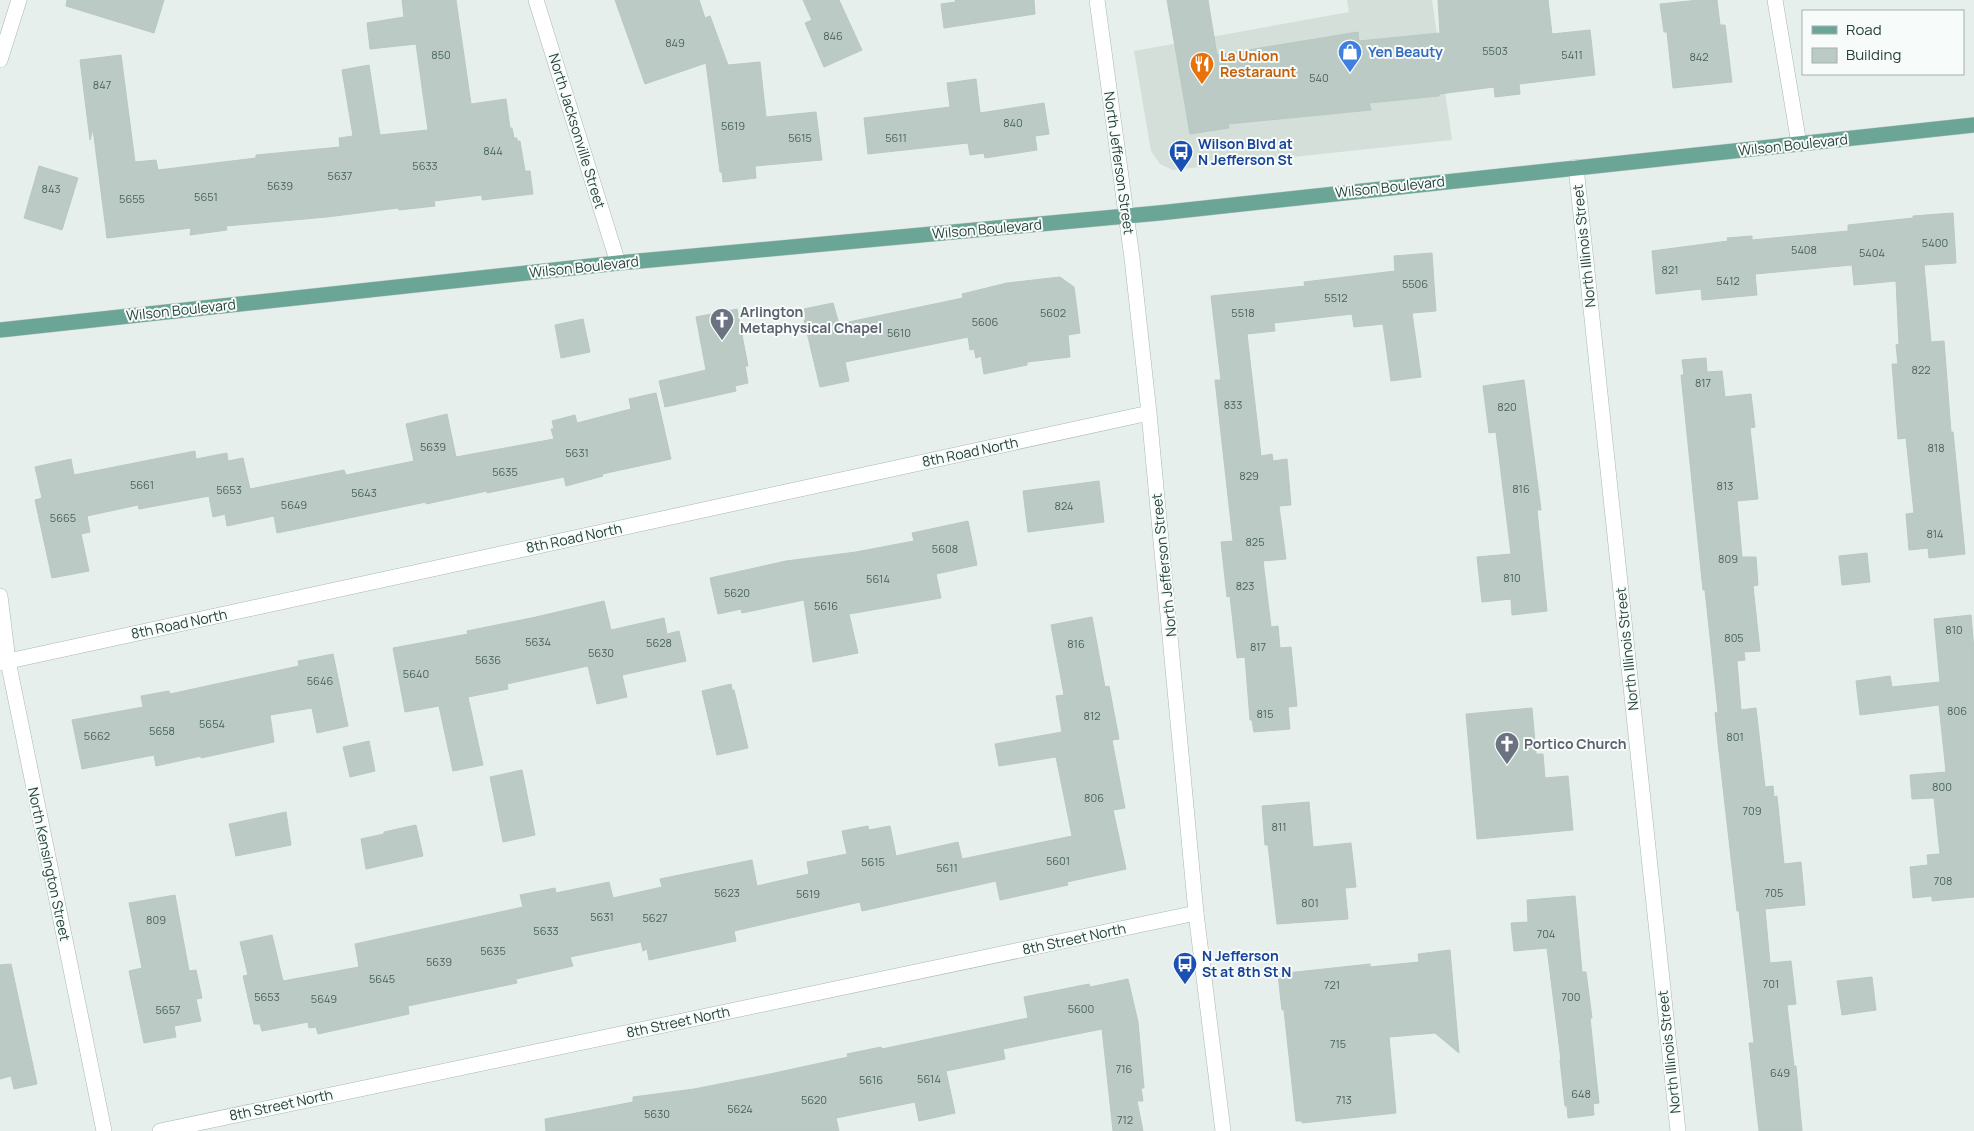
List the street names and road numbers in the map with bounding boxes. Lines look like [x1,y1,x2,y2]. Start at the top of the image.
street label: North Jacksonville Street [545,51,610,211]
street label: North Jefferson Street [1100,90,1139,236]
street label: Wilson Boulevard [1737,129,1849,160]
street label: Wilson Boulevard [1334,171,1446,202]
street label: North Illinois Street [1568,183,1599,309]
street label: Wilson Boulevard [931,214,1043,243]
street label: Wilson Boulevard [528,251,640,282]
street label: Wilson Boulevard [125,294,237,325]
street label: 8th Road North [920,432,1020,471]
street label: North Jefferson Street [1146,492,1180,638]
street label: 8th Road North [524,518,624,557]
street label: North Illinois Street [1611,586,1642,712]
street label: 8th Road North [129,604,229,643]
street label: North Kensington Street [24,785,75,943]
street label: 8th Street North [1020,918,1128,959]
street label: North Illinois Street [1653,989,1684,1115]
street label: 8th Street North [624,1001,732,1042]
street label: 8th Street North [227,1084,335,1125]

